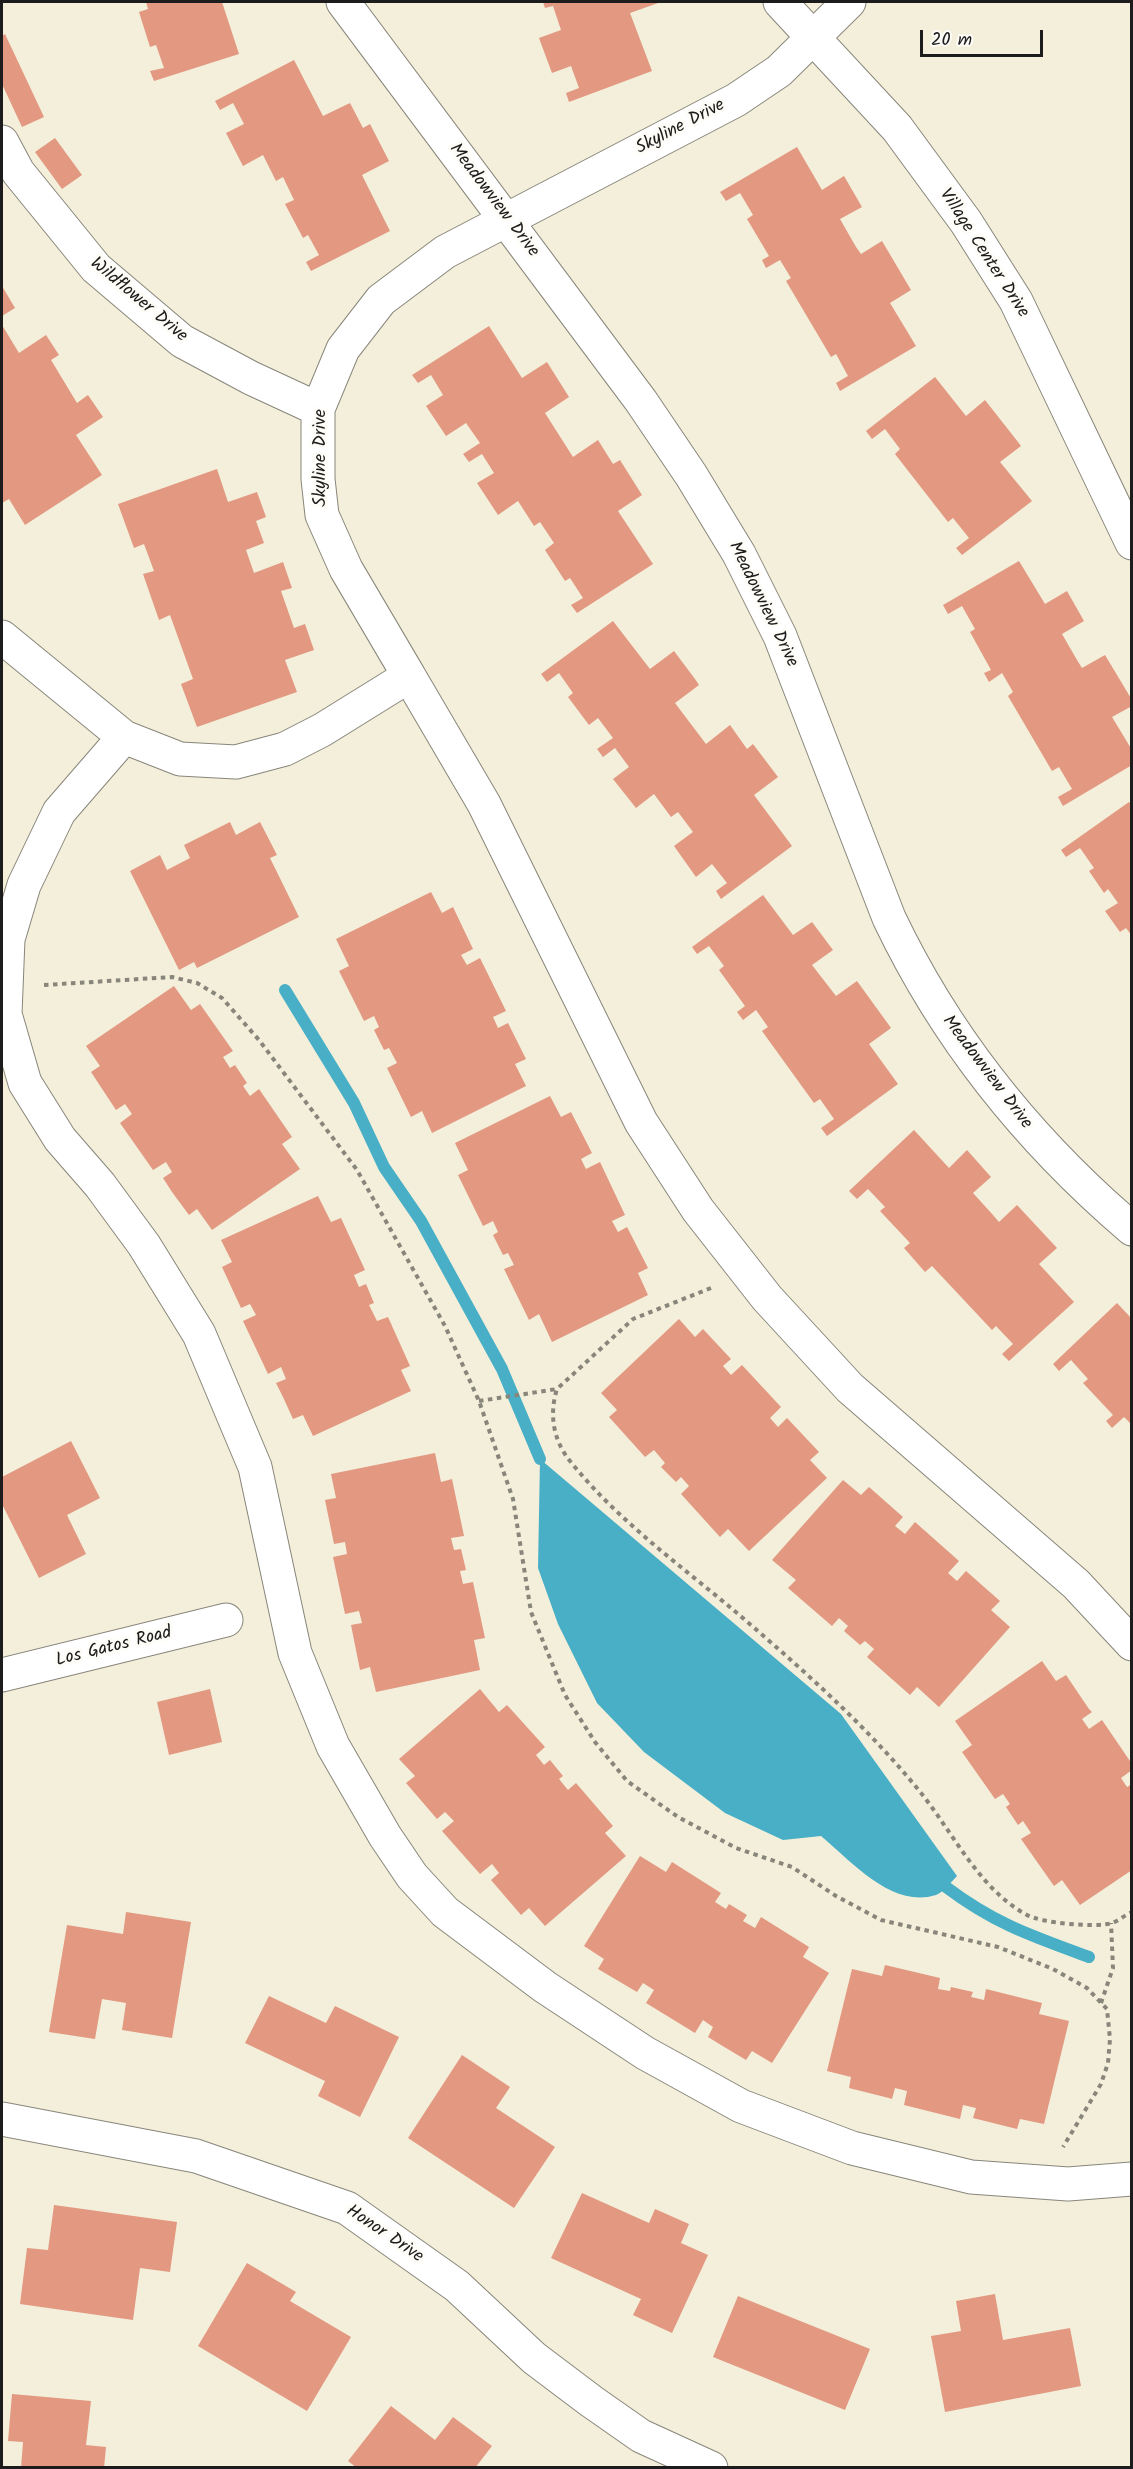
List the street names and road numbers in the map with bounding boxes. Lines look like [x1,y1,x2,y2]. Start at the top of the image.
street label: Skyline Drive [633,96,729,160]
street label: Meadowview Drive [443,140,543,262]
street label: Village Center Drive [933,186,1033,322]
street label: Wildflower Drive [85,254,191,348]
street label: Skyline Drive [311,409,333,507]
street label: Meadowview Drive [722,539,802,671]
street label: Meadowview Drive [936,1012,1036,1134]
street label: Los Gatos Road [54,1623,174,1673]
street label: Honor Drive [341,2201,427,2269]

